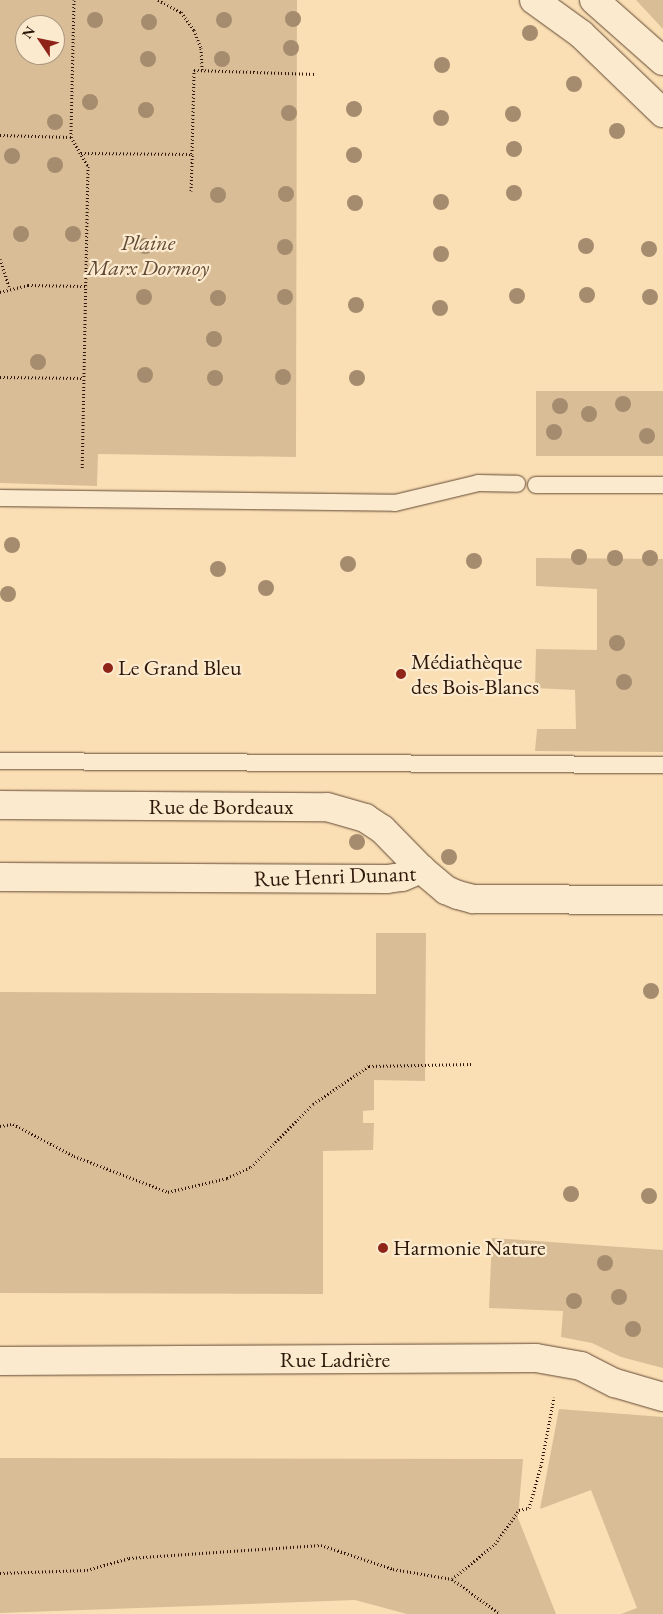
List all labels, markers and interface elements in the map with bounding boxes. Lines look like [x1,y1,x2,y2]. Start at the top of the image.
north arrow [15,15,65,65]
text: N [18,22,39,42]
park label: Plaine Marx Dormoy [87,229,209,280]
place label: Médiathèque des Bois-Blancs [411,648,539,699]
place label: Le Grand Bleu [118,655,242,681]
marker: Le Grand Bleu [102,662,114,674]
marker: Médiathèque des Bois-Blancs [395,668,407,680]
street label: Rue de Bordeaux [148,794,294,820]
street label: Rue Henri Dunant [253,860,417,892]
place label: Harmonie Nature [393,1235,546,1261]
marker: Harmonie Nature [377,1242,389,1254]
street label: Rue Ladrière [280,1347,390,1373]

